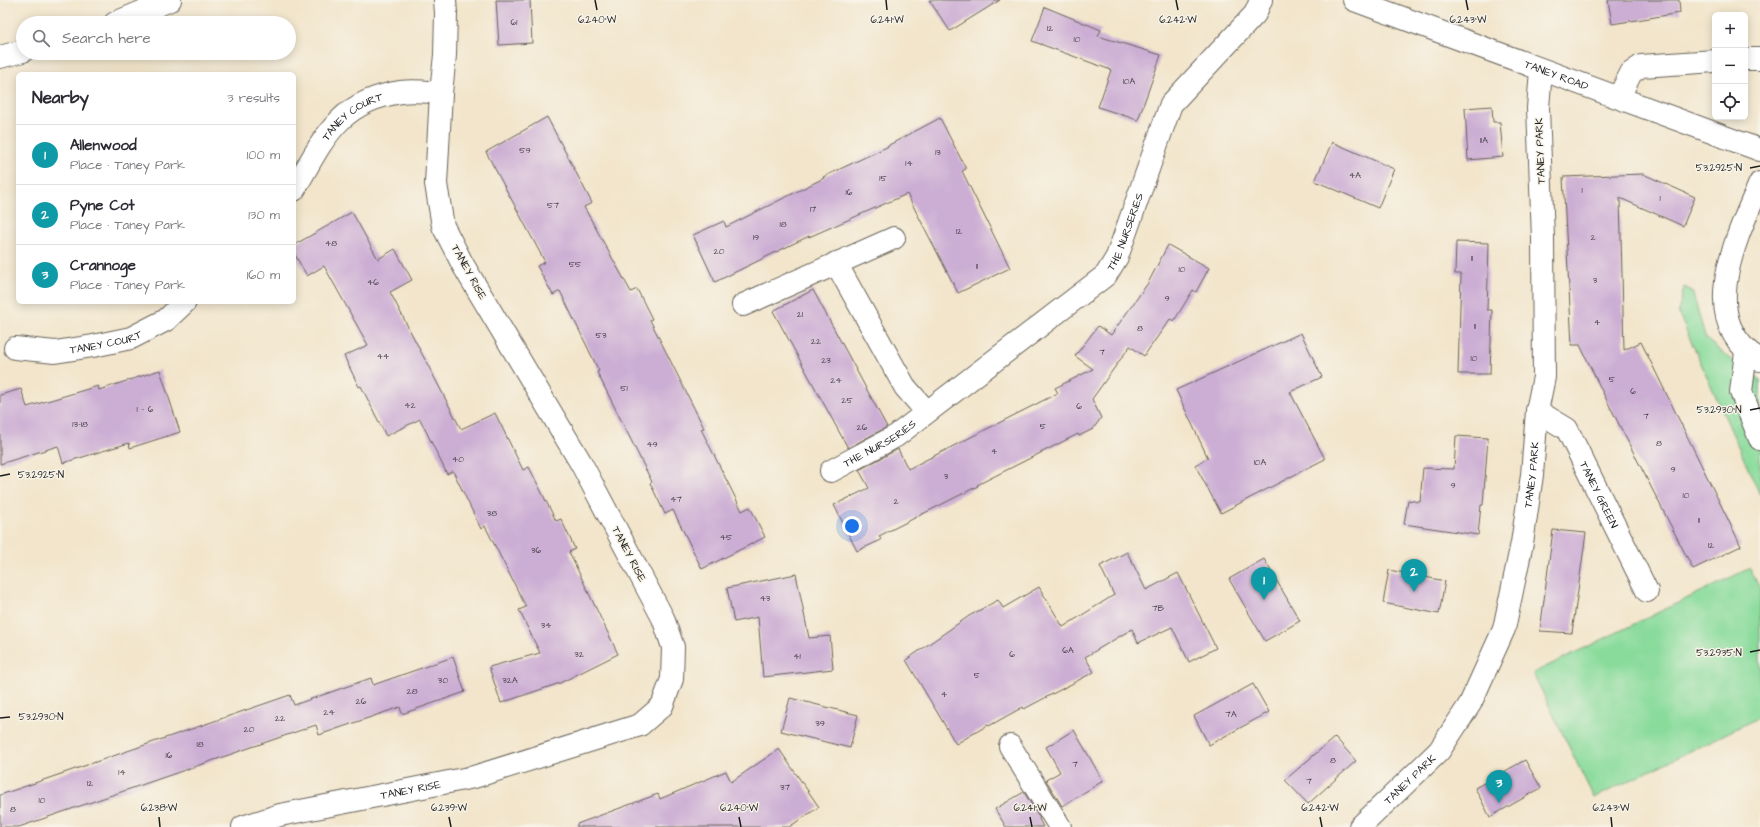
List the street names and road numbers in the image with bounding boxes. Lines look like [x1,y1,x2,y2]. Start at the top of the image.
street label: TANEY ROAD [1523,56,1591,94]
street label: TANEY COURT [318,89,384,143]
street label: TANEY PARK [1531,117,1549,184]
street label: THE NURSERIES [1103,191,1147,273]
street label: TANEY RISE [448,242,491,303]
street label: TANEY COURT [69,326,145,357]
street label: THE NURSERIES [841,416,919,471]
street label: TANEY PARK [1520,441,1542,509]
street label: TANEY GREEN [1576,458,1622,531]
street label: TANEY RISE [608,524,650,585]
street label: TANEY PARK [1381,751,1439,808]
street label: TANEY RISE [379,776,442,803]

